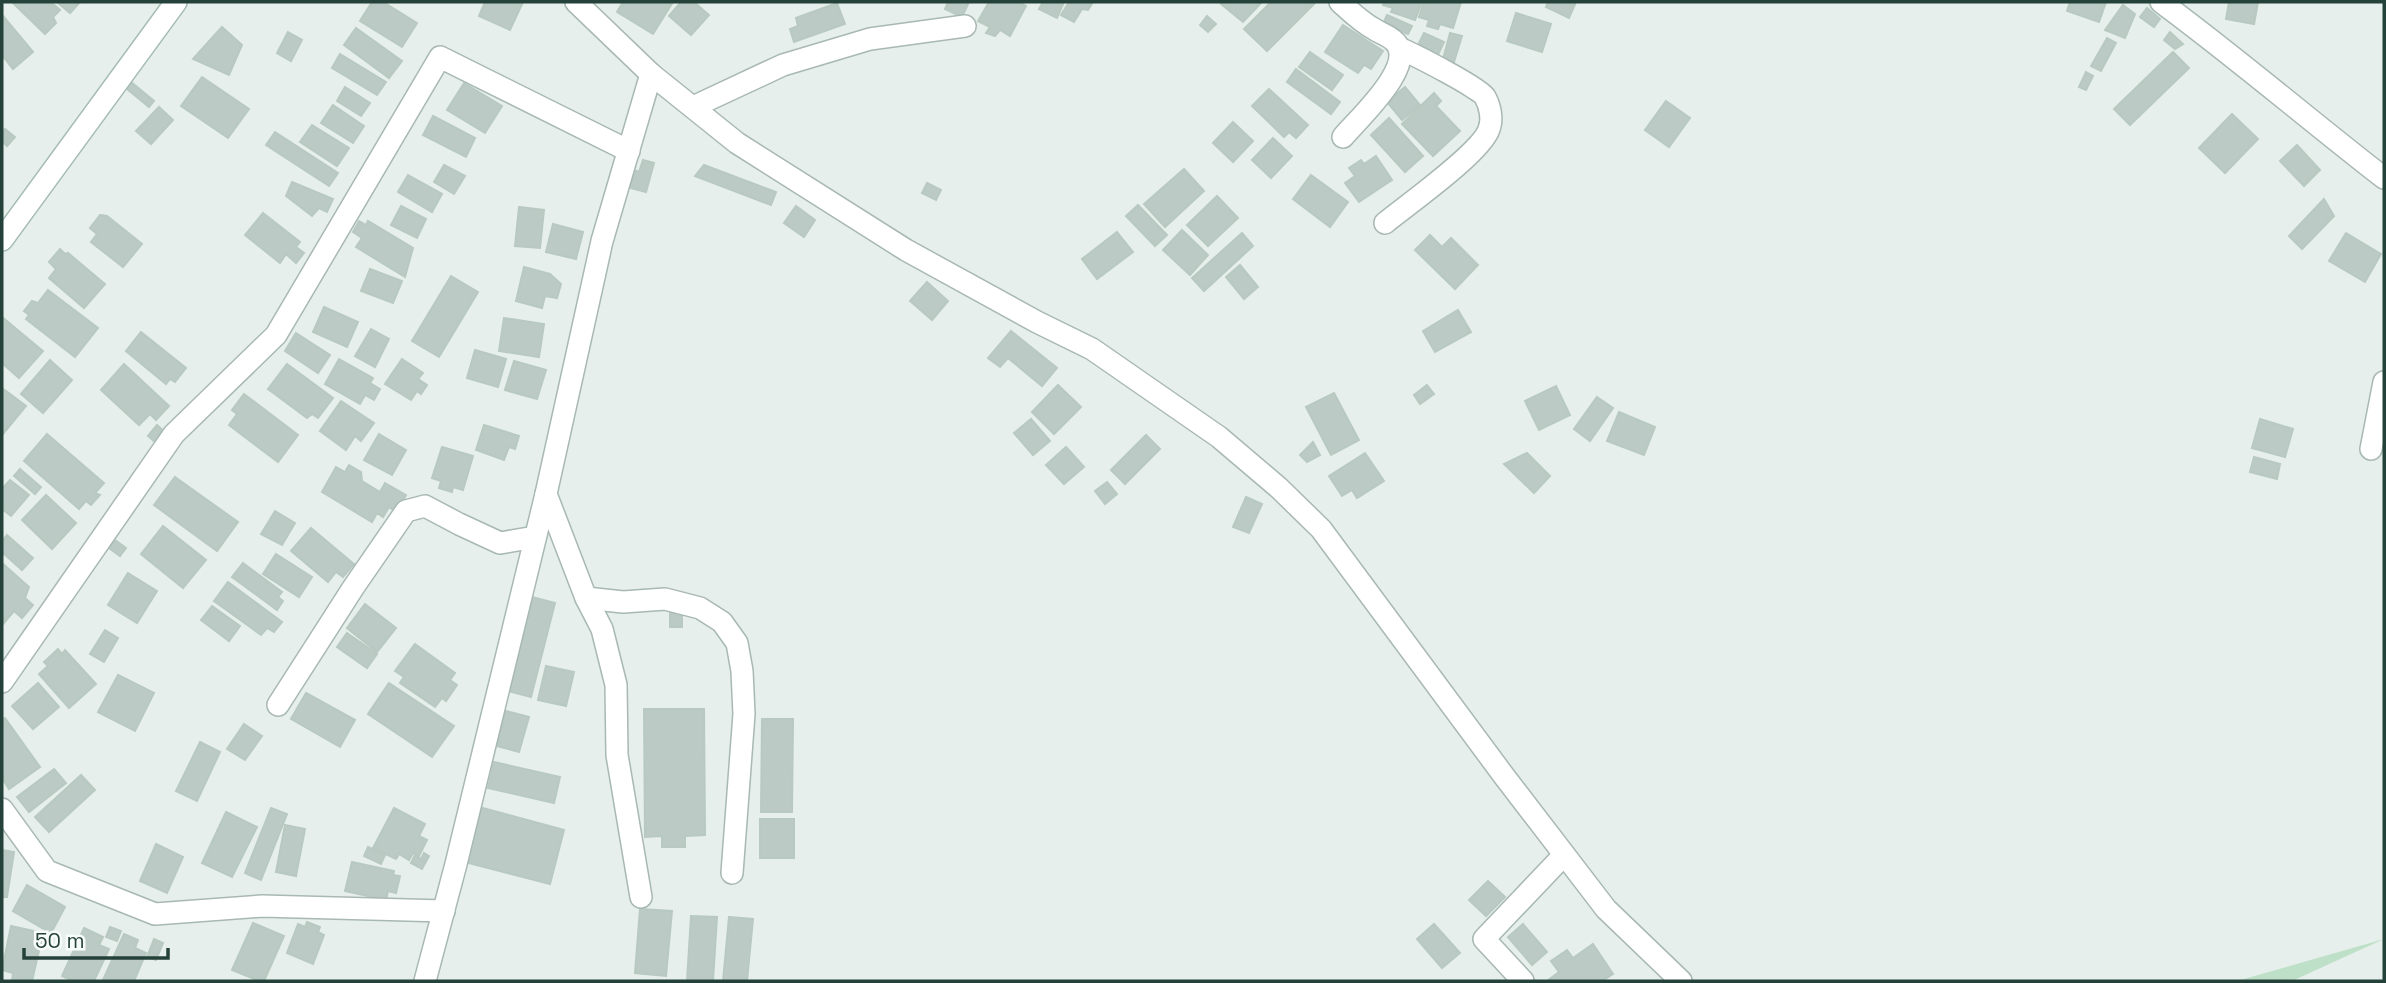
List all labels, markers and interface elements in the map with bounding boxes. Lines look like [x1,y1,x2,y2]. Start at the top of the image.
scale bar [24,916,168,960]
text: 50 m [35,927,85,954]

